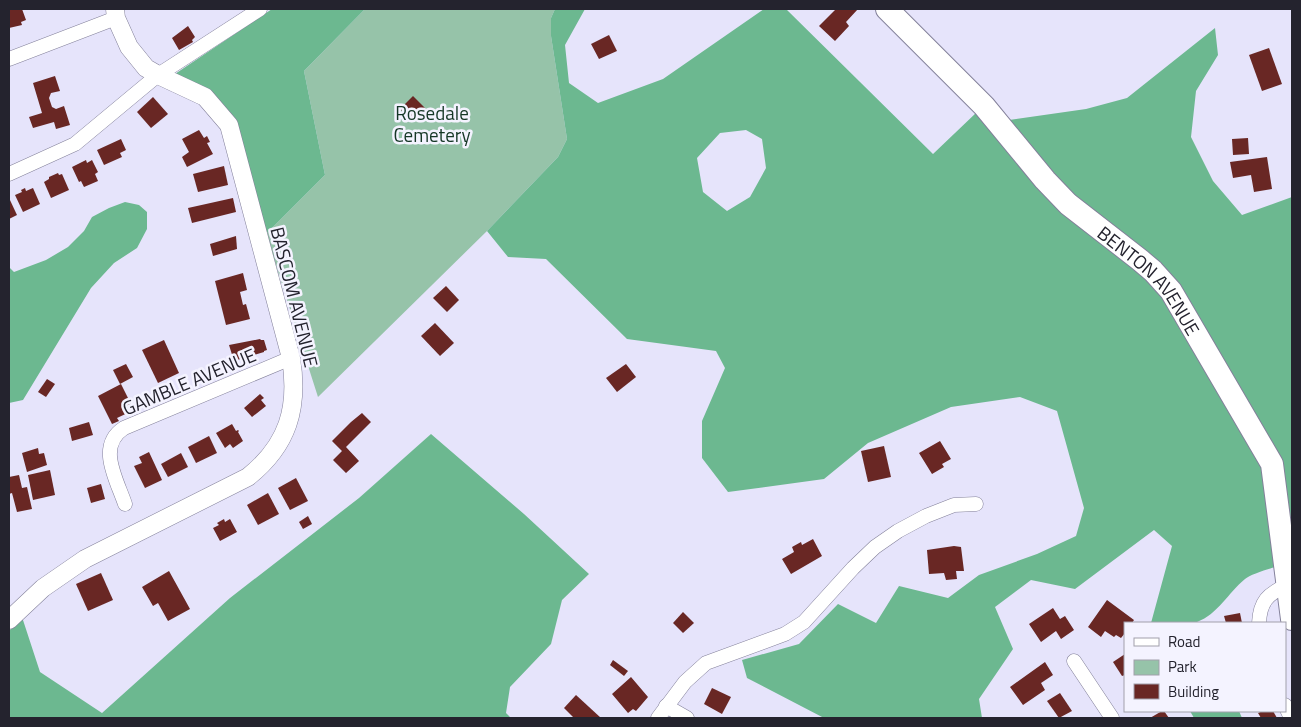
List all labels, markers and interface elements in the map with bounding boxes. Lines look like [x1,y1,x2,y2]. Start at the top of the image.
park label: Rosedale Cemetery [393,98,471,149]
street label: BENTON AVENUE [1092,218,1208,340]
street label: BASCOM AVENUE [264,224,326,370]
street label: GAMBLE AVENUE [118,340,260,422]
legend [1124,622,1286,712]
text: Road [1168,630,1200,653]
text: Park [1168,655,1197,678]
text: Building [1168,680,1219,703]

